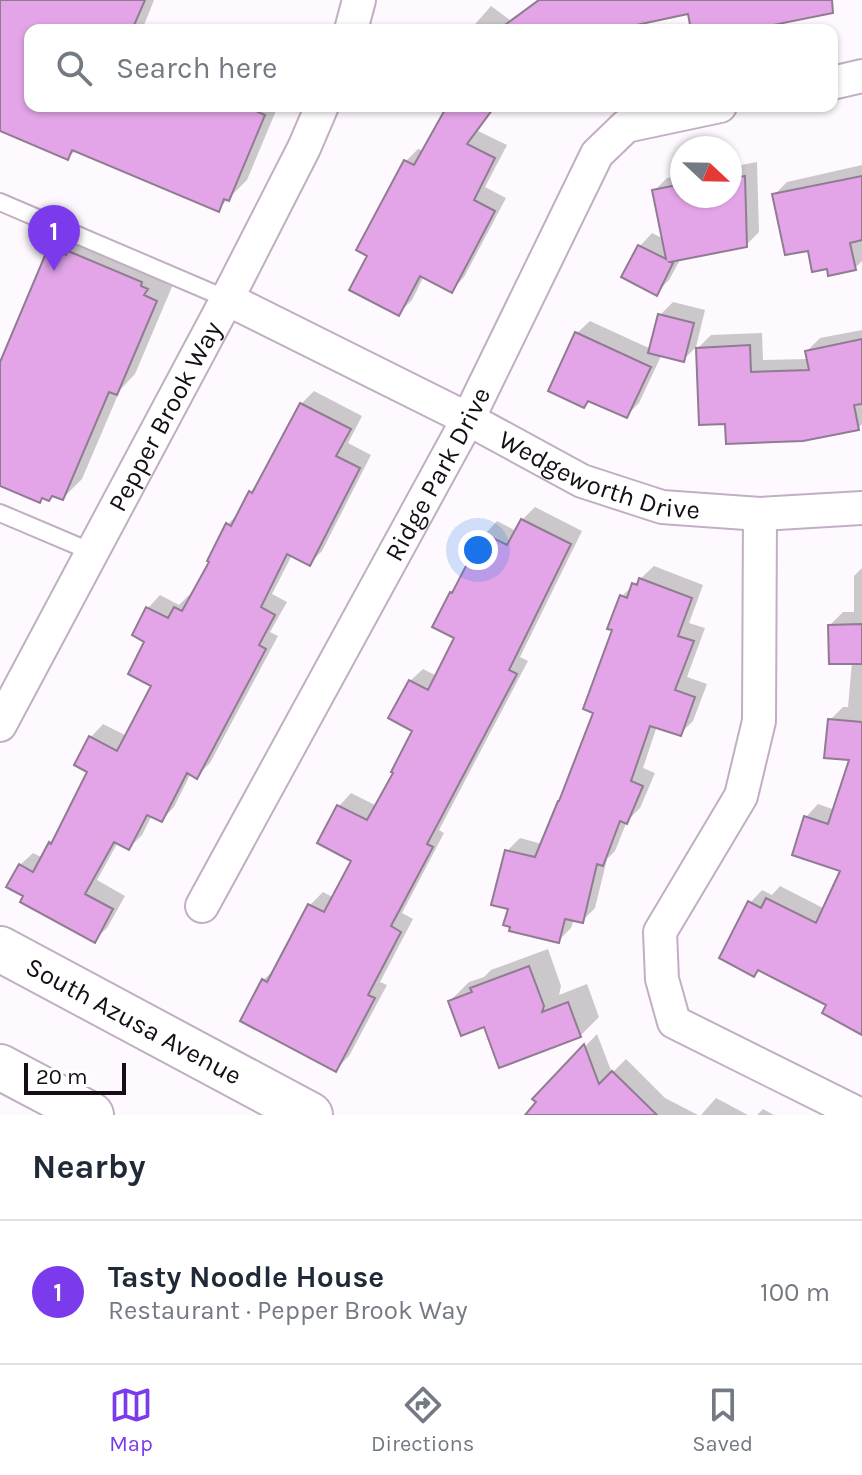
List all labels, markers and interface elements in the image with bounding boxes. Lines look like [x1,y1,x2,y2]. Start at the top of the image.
search box [24,24,838,112]
icon: search [52,46,96,90]
text: Search here [116,50,277,86]
north arrow [670,136,742,208]
pin: 1 [28,205,80,271]
street label: Pepper Brook Way [102,316,228,517]
street label: Ridge Park Drive [378,382,497,567]
street label: Wedgeworth Drive [493,424,701,526]
your location [458,530,498,570]
street label: South Azusa Avenue [21,951,247,1092]
scale bar [24,1059,126,1095]
text: 20 m [36,1064,88,1090]
text: Nearby [32,1147,146,1187]
text: Tasty Noodle House [108,1259,384,1295]
text: 1 [53,1277,63,1308]
text: 100 m [760,1277,830,1308]
text: Restaurant · Pepper Brook Way [108,1295,468,1326]
tab: Map [109,1383,153,1457]
tab: Directions [371,1383,474,1457]
tab: Saved [692,1383,753,1457]

